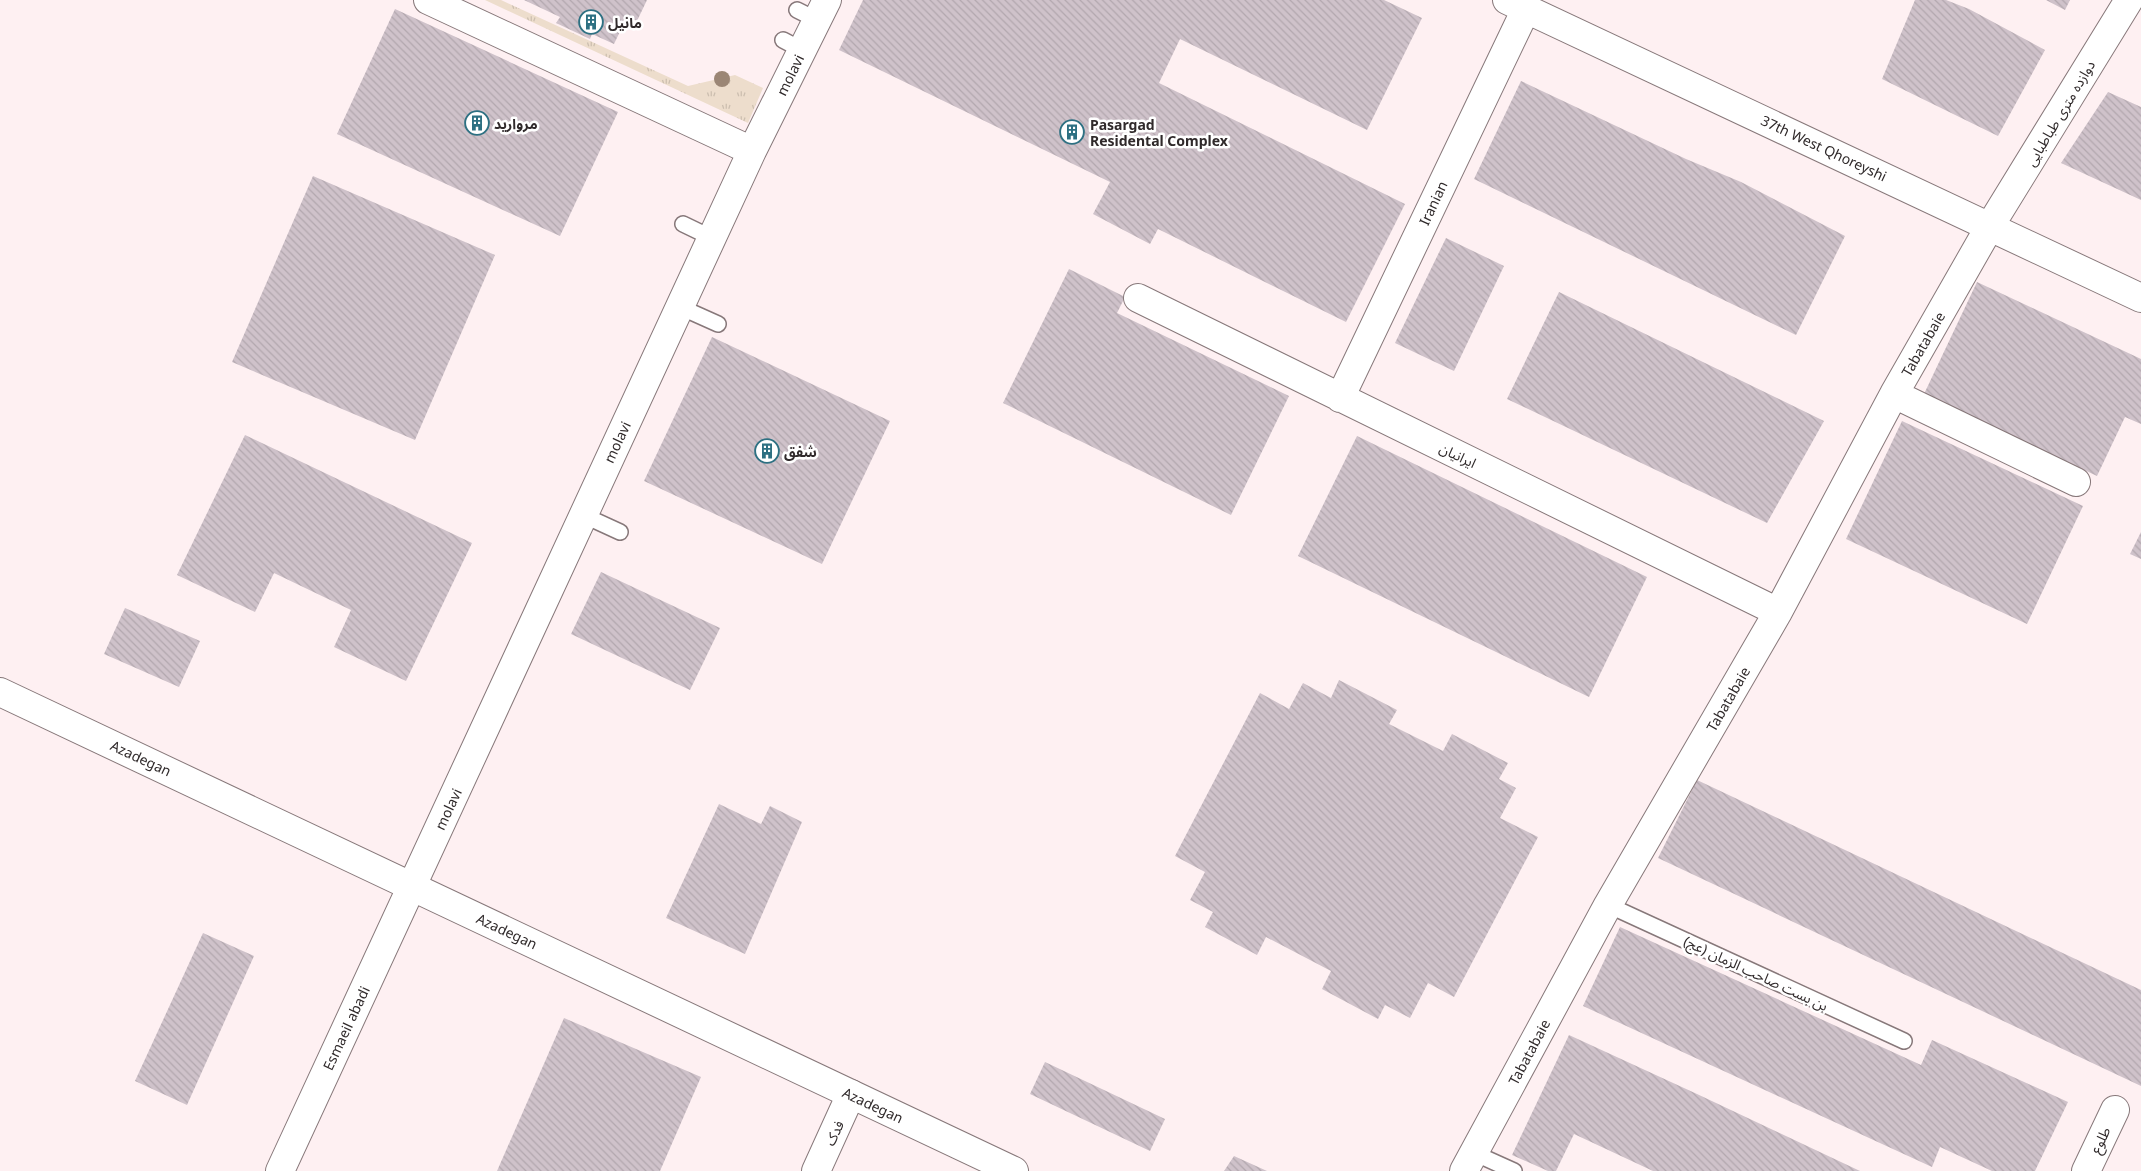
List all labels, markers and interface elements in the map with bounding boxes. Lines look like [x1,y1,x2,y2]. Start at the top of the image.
building icon: مانیل [578,9,604,35]
place label: مانیل [608,13,642,32]
street label: molavi [772,51,808,99]
street label: دوازده متری طباطبایی [2021,56,2099,170]
building icon: مروارید [464,110,490,136]
street label: 37th West Qhoreyshi [1758,111,1890,185]
place label: مروارید [494,114,538,133]
place label: Pasargad Residental Complex [1090,115,1229,150]
building icon: Pasargad Residental Complex [1059,119,1085,145]
street label: Iranian [1414,178,1452,228]
street label: Tabatabaie [1897,308,1949,380]
street label: molavi [599,418,635,466]
building icon: شفق [754,438,780,464]
street label: ایرانیان [1436,438,1480,472]
place label: شفق [784,442,817,461]
street label: Tabatabaie [1702,663,1754,735]
street label: Azadegan [108,736,174,780]
street label: molavi [430,785,466,833]
street label: Azadegan [474,909,540,953]
street label: بن بست صاحب الزمان (عج) [1680,931,1831,1017]
street label: Esmaeil abadi [318,983,374,1073]
street label: Tabatabaie [1504,1016,1554,1088]
street label: Azadegan [840,1083,906,1127]
street label: فدک [820,1117,848,1149]
street label: طلوع [2085,1124,2116,1157]

